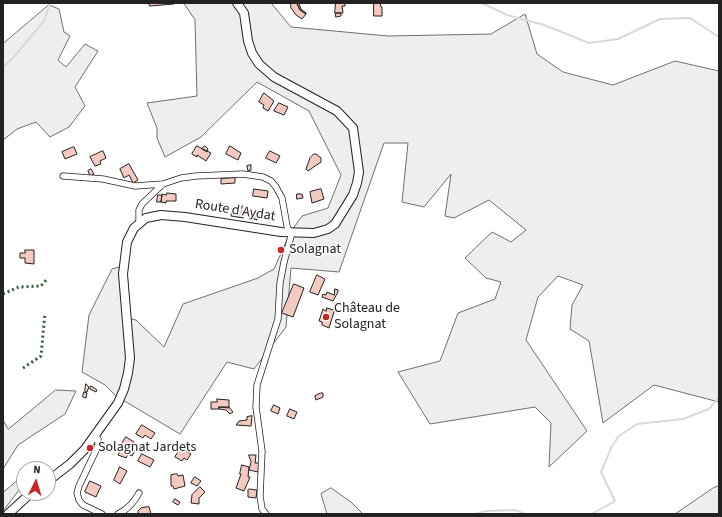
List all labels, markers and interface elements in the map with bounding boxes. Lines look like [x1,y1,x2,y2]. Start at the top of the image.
street label: Route d'Aydat [194,196,276,226]
place label: Solagnat [289,242,341,258]
marker: Solagnat [276,245,286,255]
place label: Château de Solagnat [334,301,400,334]
marker: Château de Solagnat [321,312,331,322]
place label: Solagnat Jardets [98,440,196,456]
marker: Solagnat Jardets [85,443,95,453]
north arrow [16,461,56,501]
text: N [33,462,41,477]

